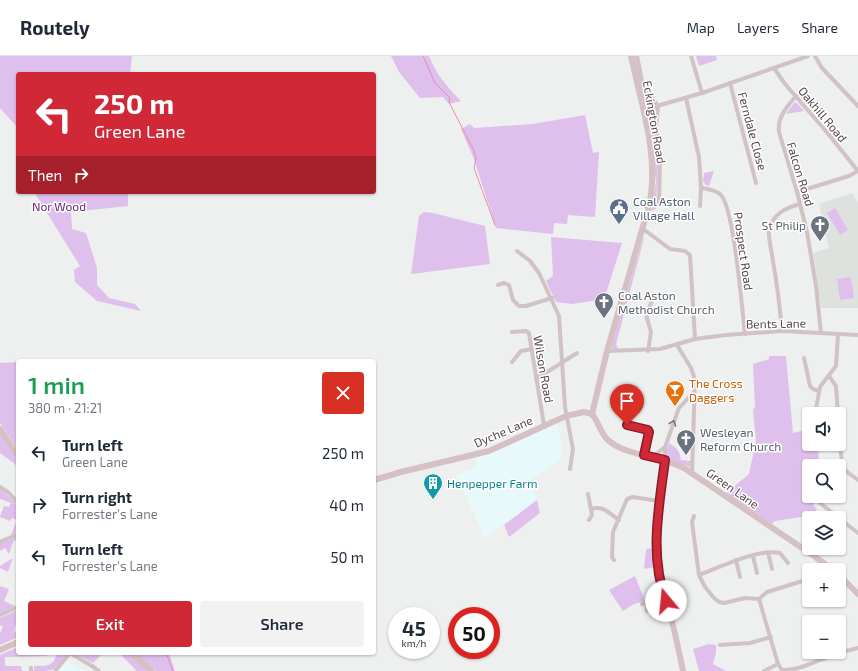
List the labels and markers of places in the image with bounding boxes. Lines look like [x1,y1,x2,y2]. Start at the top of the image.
place label: Coal Aston Village Hall [633,194,695,222]
public building icon: Coal Aston Village Hall [608,197,630,225]
church icon: St Philip [809,214,831,242]
place label: St Philip [762,218,806,232]
place label: Coal Aston Methodist Church [618,288,715,316]
church icon: Coal Aston Methodist Church [593,291,615,319]
place label: The Cross Daggers [689,376,743,404]
bar icon: The Cross Daggers [664,379,686,407]
pin [610,384,644,425]
place label: Wesleyan Reform Church [700,425,781,453]
church icon: Wesleyan Reform Church [675,428,697,456]
building icon: Henpepper Farm [422,472,444,500]
place label: Henpepper Farm [447,476,538,490]

